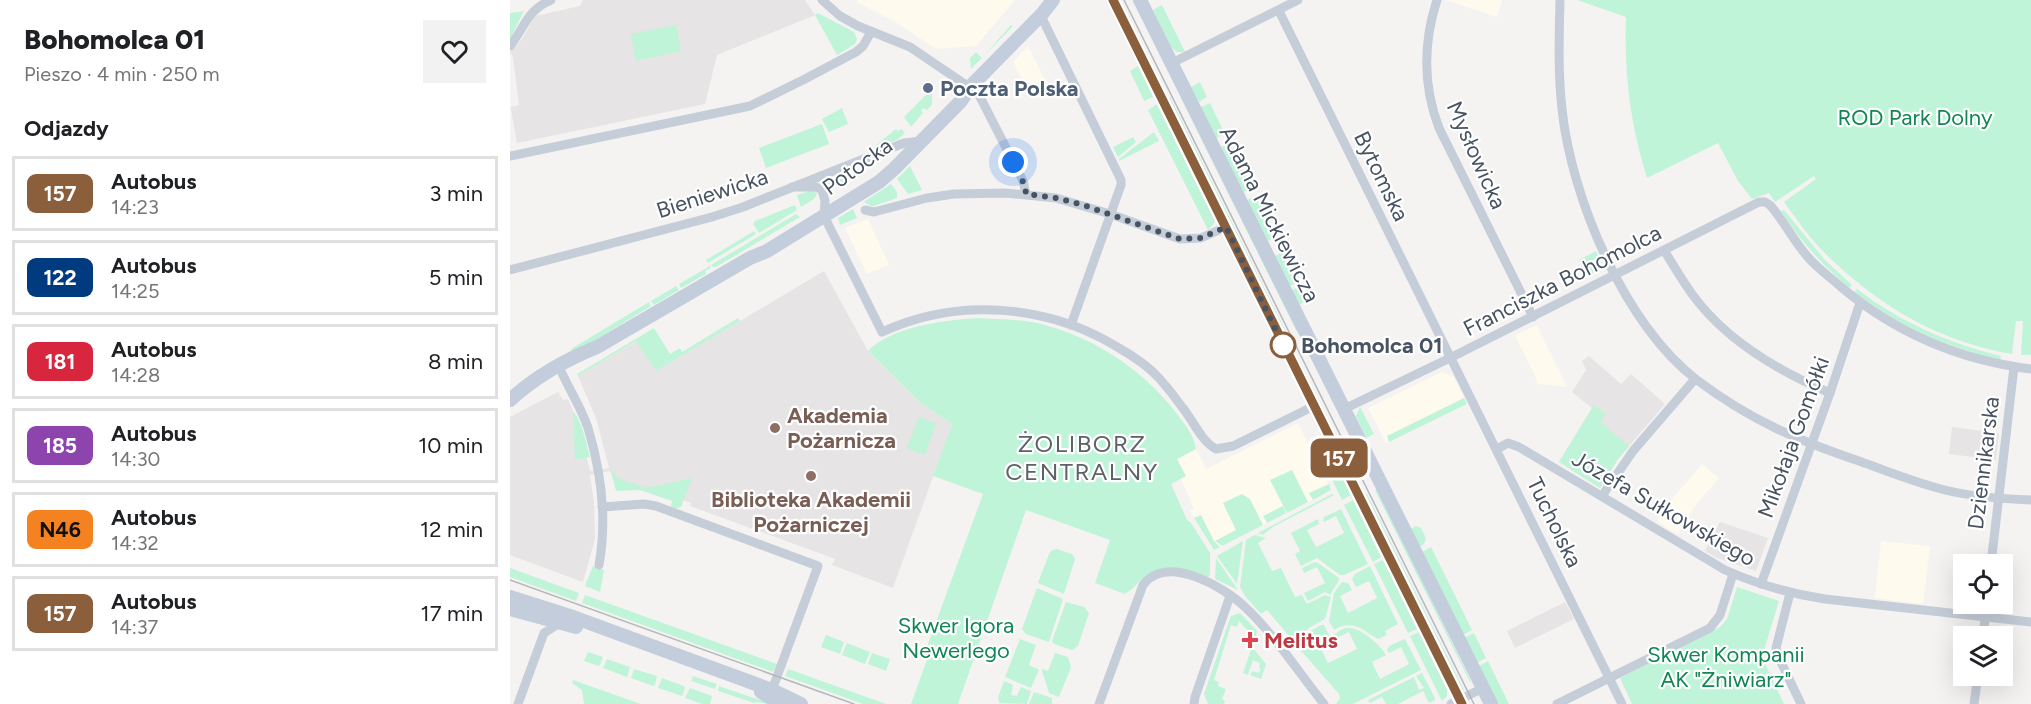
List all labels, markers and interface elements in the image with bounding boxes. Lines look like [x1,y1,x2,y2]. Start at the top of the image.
button: heart [423,20,486,83]
text: Bohomolca 01 [24,22,205,56]
text: Pieszo · 4 min · 250 m [24,62,219,86]
place label: Poczta Polska [940,75,1078,102]
marker: Poczta Polska [921,81,935,95]
street label: Mysłowicka [1441,97,1512,213]
park label: ROD Park Dolny [1837,104,1993,131]
text: Odjazdy [24,115,109,142]
street label: Adama Mickiewicza [1214,122,1326,307]
street label: Bytomska [1348,127,1415,226]
street label: Potocka [817,132,898,201]
your location [998,147,1028,177]
street label: Bieniewicka [653,163,771,224]
text: Autobus [111,168,197,195]
text: 3 min [429,180,483,207]
text: 157 [44,181,76,206]
text: 14:23 [111,195,159,219]
street label: Franciszka Bohomolca [1459,219,1666,342]
text: Autobus [111,252,197,279]
text: 5 min [429,264,483,291]
text: 122 [43,265,77,290]
text: 14:25 [111,279,159,303]
marker: Bohomolca 01 [1270,332,1296,358]
place label: Bohomolca 01 [1301,332,1442,359]
text: Autobus [111,336,197,363]
text: 8 min [428,348,483,375]
text: 181 [45,349,75,374]
street label: Mikołaja Gomółki [1752,353,1835,522]
text: 14:28 [111,363,160,387]
street label: Dziennikarska [1962,395,2005,531]
place label: Akademia Pożarnicza [787,402,896,454]
text: Autobus [111,420,197,447]
marker: Akademia Pożarnicza [768,421,782,435]
district label: ŻOLIBORZ CENTRALNY [1005,429,1159,486]
text: 10 min [418,432,483,459]
text: 185 [43,433,77,458]
line badge: 157 [1304,438,1374,478]
street label: Józefa Sułkowskiego [1567,445,1760,572]
text: 157 [1323,446,1355,471]
text: 14:30 [111,447,160,471]
marker: Biblioteka Akademii Pożarniczej [804,469,818,483]
street label: Tucholska [1521,473,1588,572]
place label: Biblioteka Akademii Pożarniczej [711,486,911,538]
text: Autobus [111,504,197,531]
text: 12 min [420,516,483,543]
text: N46 [39,517,81,542]
text: 14:32 [111,531,159,555]
map controls [1953,554,2013,686]
button: locate [1953,554,2013,614]
text: Autobus [111,588,197,615]
text: 17 min [421,600,483,627]
text: 157 [44,601,76,626]
park label: Skwer Igora Newerlego [898,612,1014,664]
text: 14:37 [111,615,158,639]
button: layers [1953,626,2013,686]
place label: Melitus [1264,627,1338,654]
marker: Melitus [1241,631,1259,649]
park label: Skwer Kompanii AK "Żniwiarz" [1647,641,1805,693]

